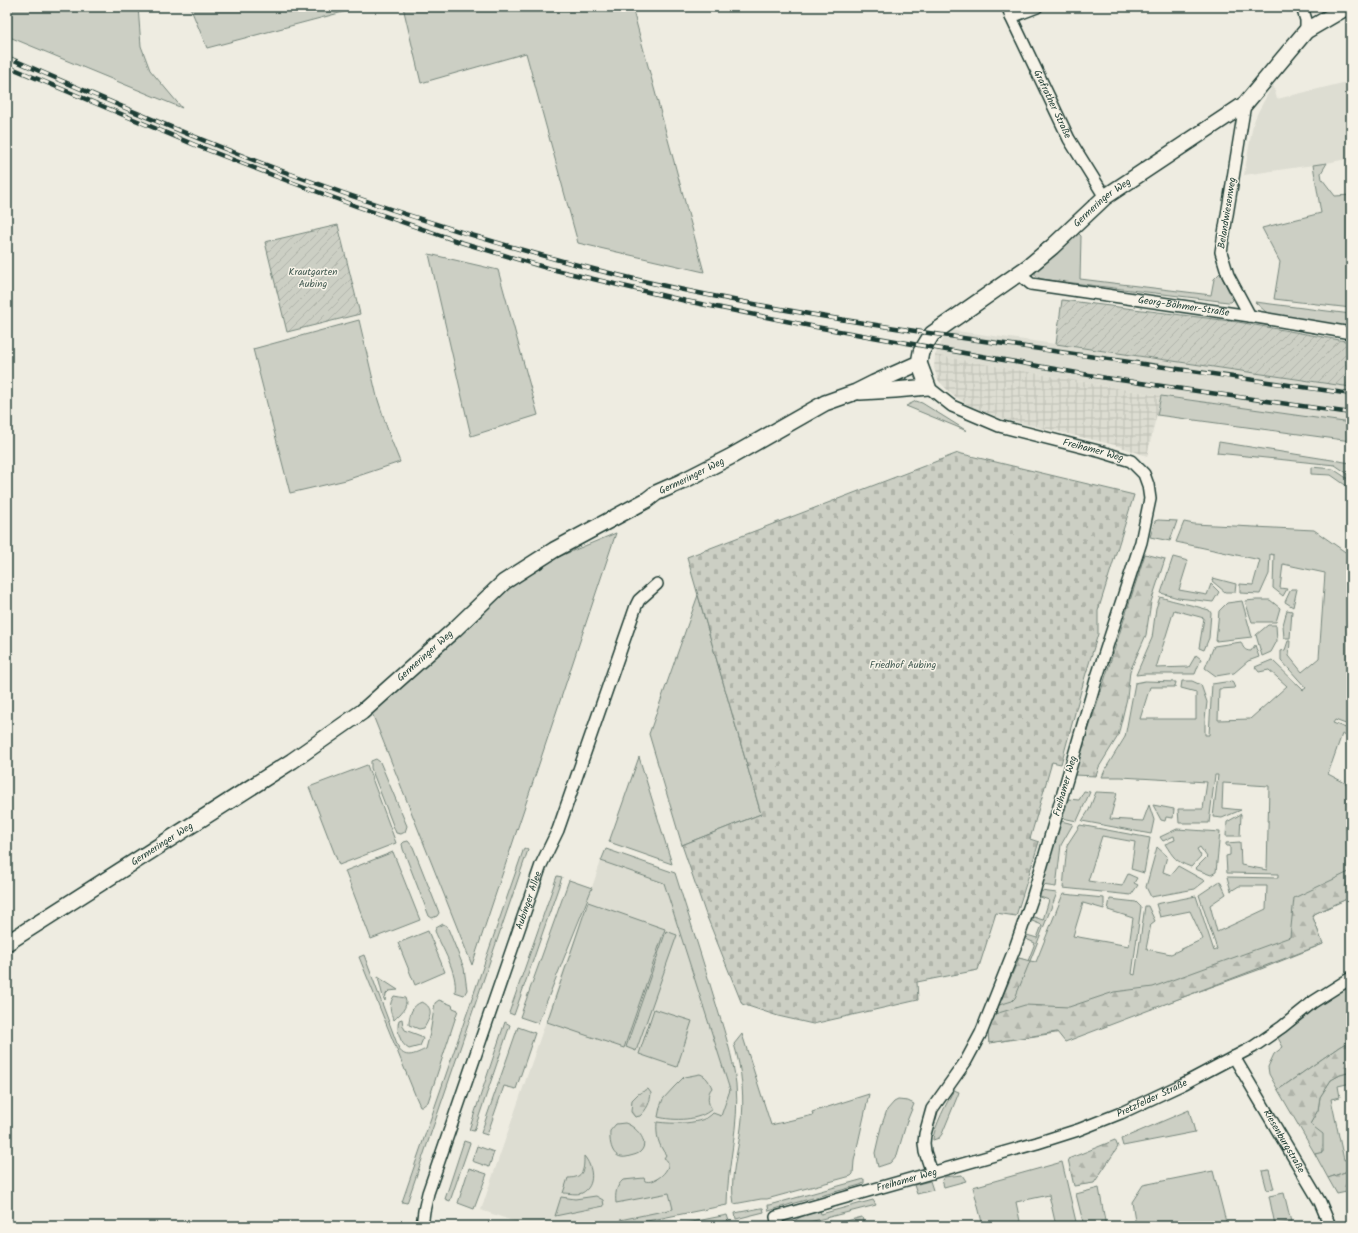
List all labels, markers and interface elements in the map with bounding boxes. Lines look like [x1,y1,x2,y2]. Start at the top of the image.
street label: Grafrather Straße [1029,67,1076,142]
street label: Germeringer Weg [1069,174,1134,231]
street label: Belandwiesenweg [1213,176,1241,250]
park label: Krautgarten Aubing [288,264,338,292]
street label: Georg-Böhmer-Straße [1137,292,1231,321]
street label: Freihamer Weg [1061,434,1126,466]
street label: Germeringer Weg [656,453,727,499]
street label: Germeringer Weg [393,626,457,685]
park label: Friedhof Aubing [870,657,937,673]
street label: Freihamer Weg [1049,754,1081,818]
street label: Germeringer Weg [128,818,197,870]
street label: Aubinger Allee [511,869,546,932]
street label: Pretzfelder Straße [1114,1075,1191,1122]
street label: Riesenburgstraße [1259,1106,1309,1177]
street label: Freihamer Weg [874,1164,939,1196]

